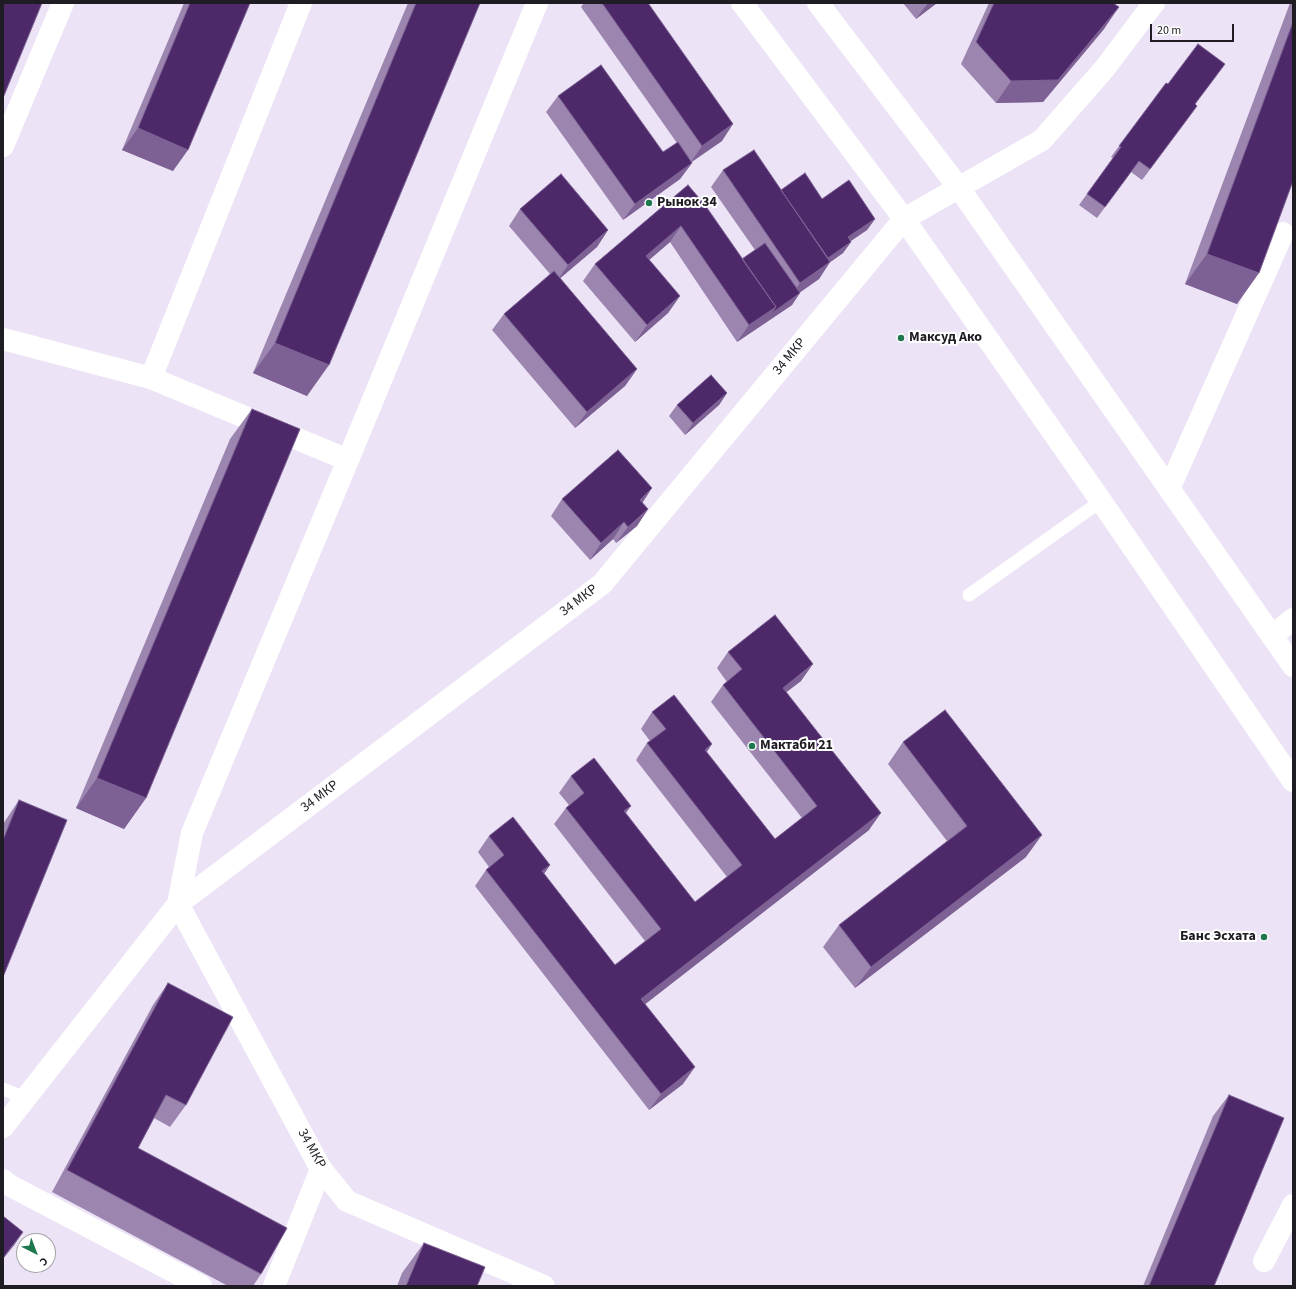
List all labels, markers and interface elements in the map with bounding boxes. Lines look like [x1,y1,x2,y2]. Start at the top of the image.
scale bar [1152,16,1236,42]
text: 20 m [1157,22,1181,39]
place label: Рынок 34 [657,195,717,211]
marker: Рынок 34 [644,198,654,208]
place label: Максуд Ако [909,330,982,346]
marker: Максуд Ако [896,333,906,343]
street label: 34 МКР [770,335,810,379]
street label: 34 МКР [557,581,601,621]
place label: Мактаби 21 [760,738,833,754]
marker: Мактаби 21 [747,741,757,751]
street label: 34 МКР [298,777,342,817]
place label: Банс Эсхата [1180,929,1256,945]
marker: Банс Эсхата [1259,932,1269,942]
street label: 34 МКР [293,1126,329,1172]
north arrow [16,1233,56,1273]
text: С [36,1254,51,1269]

